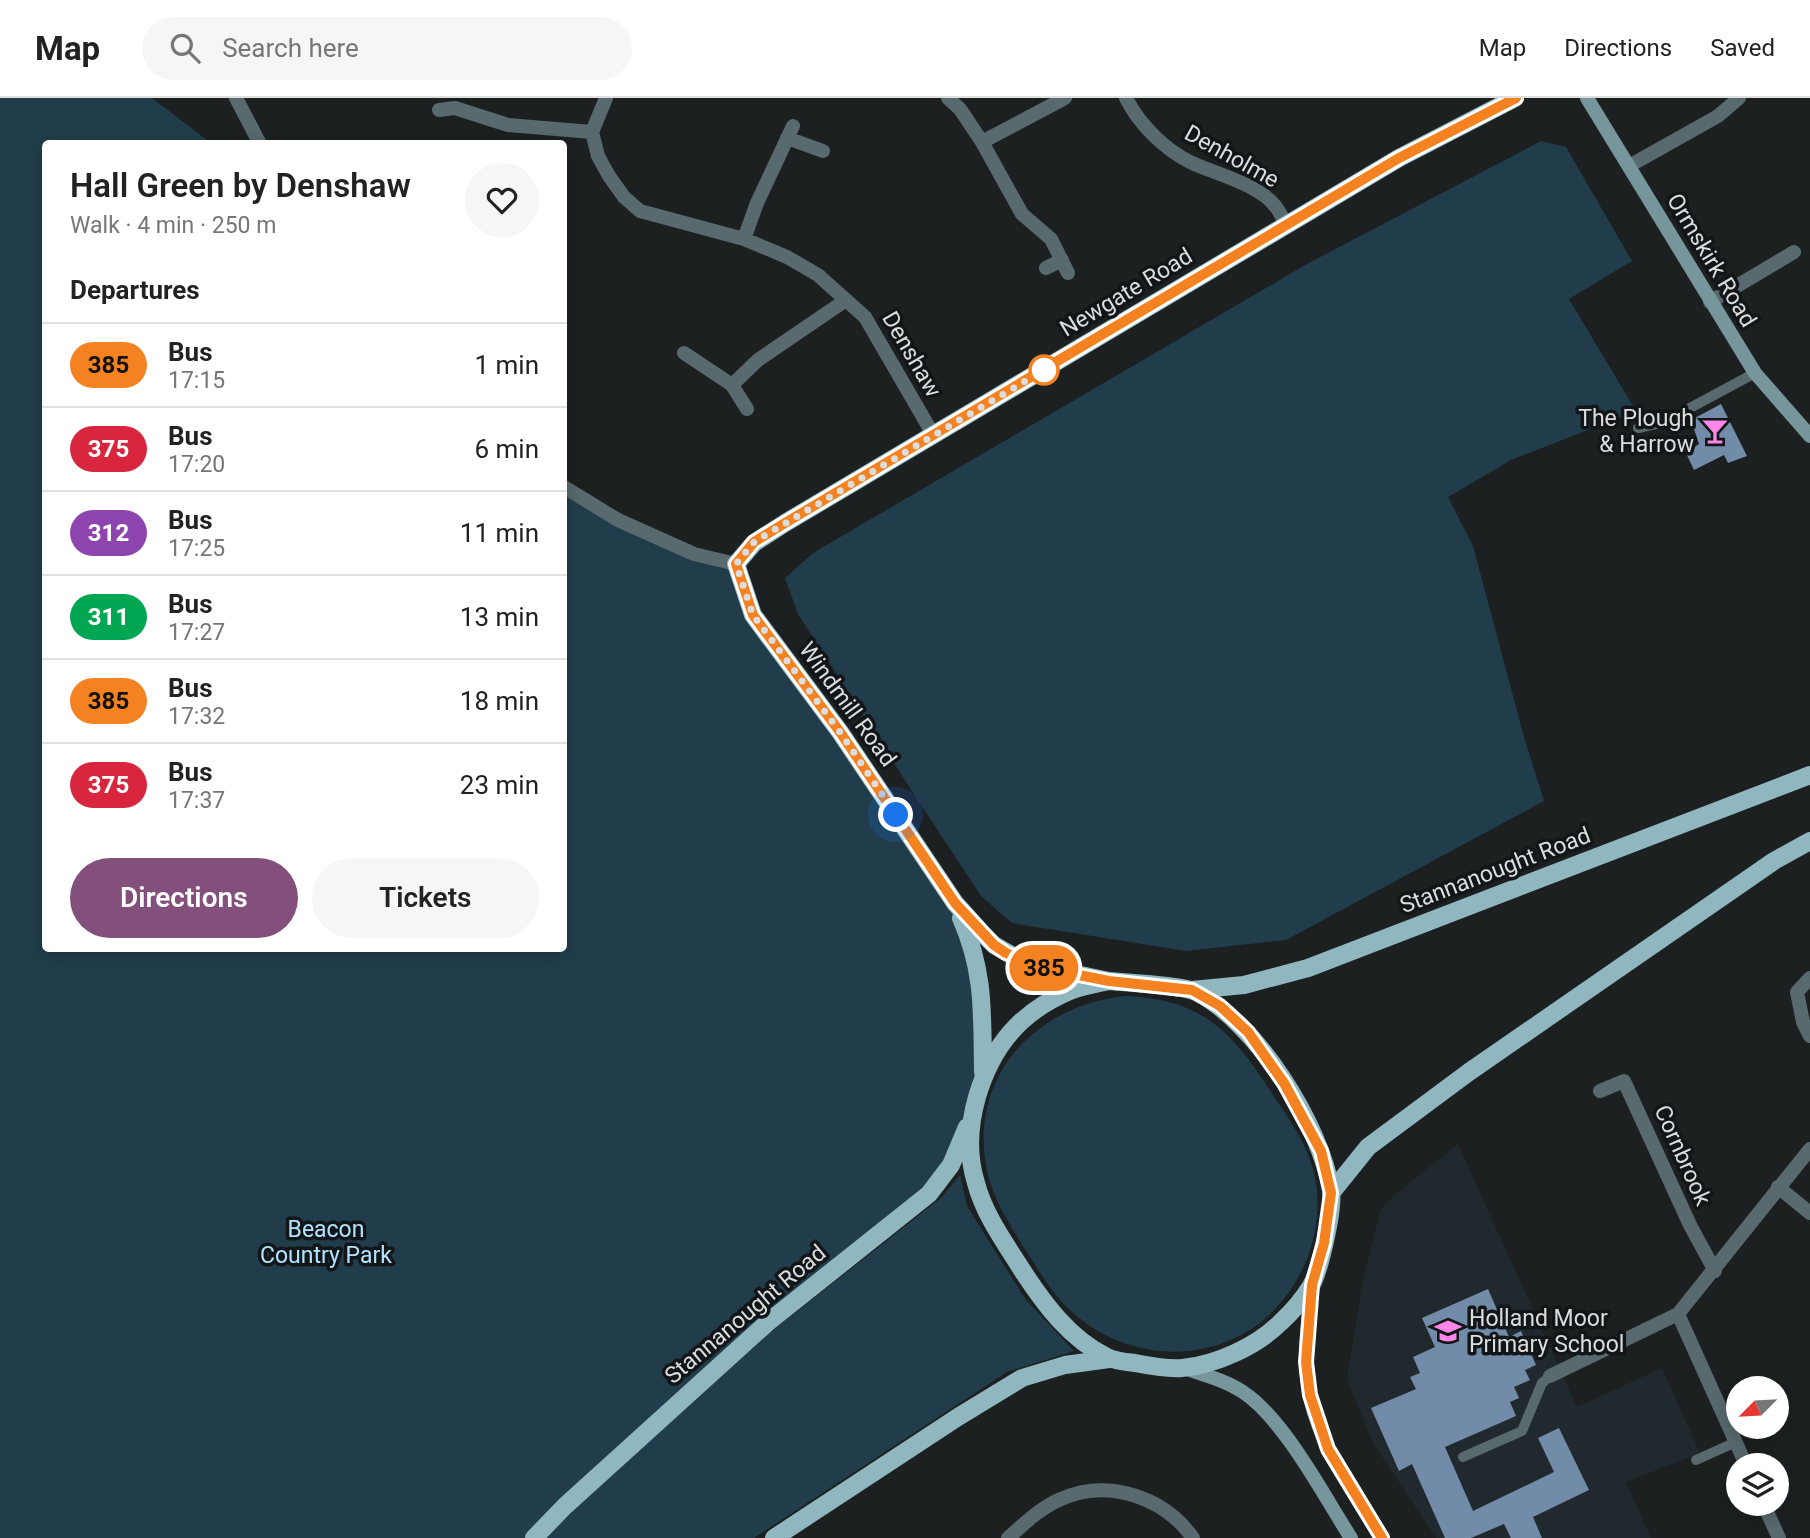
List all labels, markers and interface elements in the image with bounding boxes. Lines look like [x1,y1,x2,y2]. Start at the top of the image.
search box [142,17,632,80]
text: Map [35,29,100,68]
icon: search [166,29,204,67]
text: Search here [222,33,359,63]
text: Map [1479,34,1526,62]
text: Directions [1564,34,1672,62]
text: Saved [1710,34,1775,62]
street label: Denholme [1180,119,1284,193]
button: heart [465,163,539,237]
text: Hall Green by Denshaw [70,166,411,205]
street label: Ormskirk Road [1661,189,1762,332]
text: Walk · 4 min · 250 m [70,212,276,239]
street label: Newgate Road [1055,242,1197,343]
text: Departures [70,275,200,305]
street label: Denshaw [876,307,947,402]
text: Bus [168,337,213,367]
text: 1 min [474,350,539,380]
text: 385 [88,351,129,379]
unlabelled marker [1029,355,1059,385]
text: 17:15 [168,367,225,394]
place label: The Plough & Harrow [1578,405,1694,458]
bar icon: The Plough & Harrow [1700,416,1730,446]
text: Bus [168,421,213,451]
text: 6 min [474,434,539,464]
text: 375 [88,435,129,463]
text: 17:20 [168,451,225,478]
text: Bus [168,505,213,535]
text: 11 min [460,518,539,548]
text: 312 [88,519,129,547]
text: 17:25 [168,535,225,562]
text: Bus [168,589,213,619]
text: 13 min [460,602,539,632]
text: 311 [88,603,129,631]
text: 17:27 [168,619,225,646]
street label: Windmill Road [793,637,902,772]
text: Bus [168,673,213,703]
text: 18 min [460,686,539,716]
text: 385 [88,687,129,715]
text: 17:32 [168,703,225,730]
text: Bus [168,757,213,787]
text: 23 min [460,770,539,800]
text: 375 [88,771,129,799]
text: 17:37 [168,787,225,814]
your location [878,797,913,832]
street label: Stannanought Road [1396,822,1594,919]
button: Directions [70,858,298,938]
button: Tickets [312,858,539,938]
line badge: 385 [1004,945,1084,991]
text: 385 [1023,954,1065,982]
street label: Cornbrook [1648,1101,1717,1210]
park label: Beacon Country Park [260,1216,392,1269]
street label: Stannanought Road [659,1239,831,1390]
place label: Holland Moor Primary School [1469,1305,1624,1358]
school or university icon: Holland Moor Primary School [1433,1316,1463,1346]
north arrow [1726,1376,1788,1438]
map controls [1726,1376,1789,1516]
button: layers [1726,1453,1789,1516]

